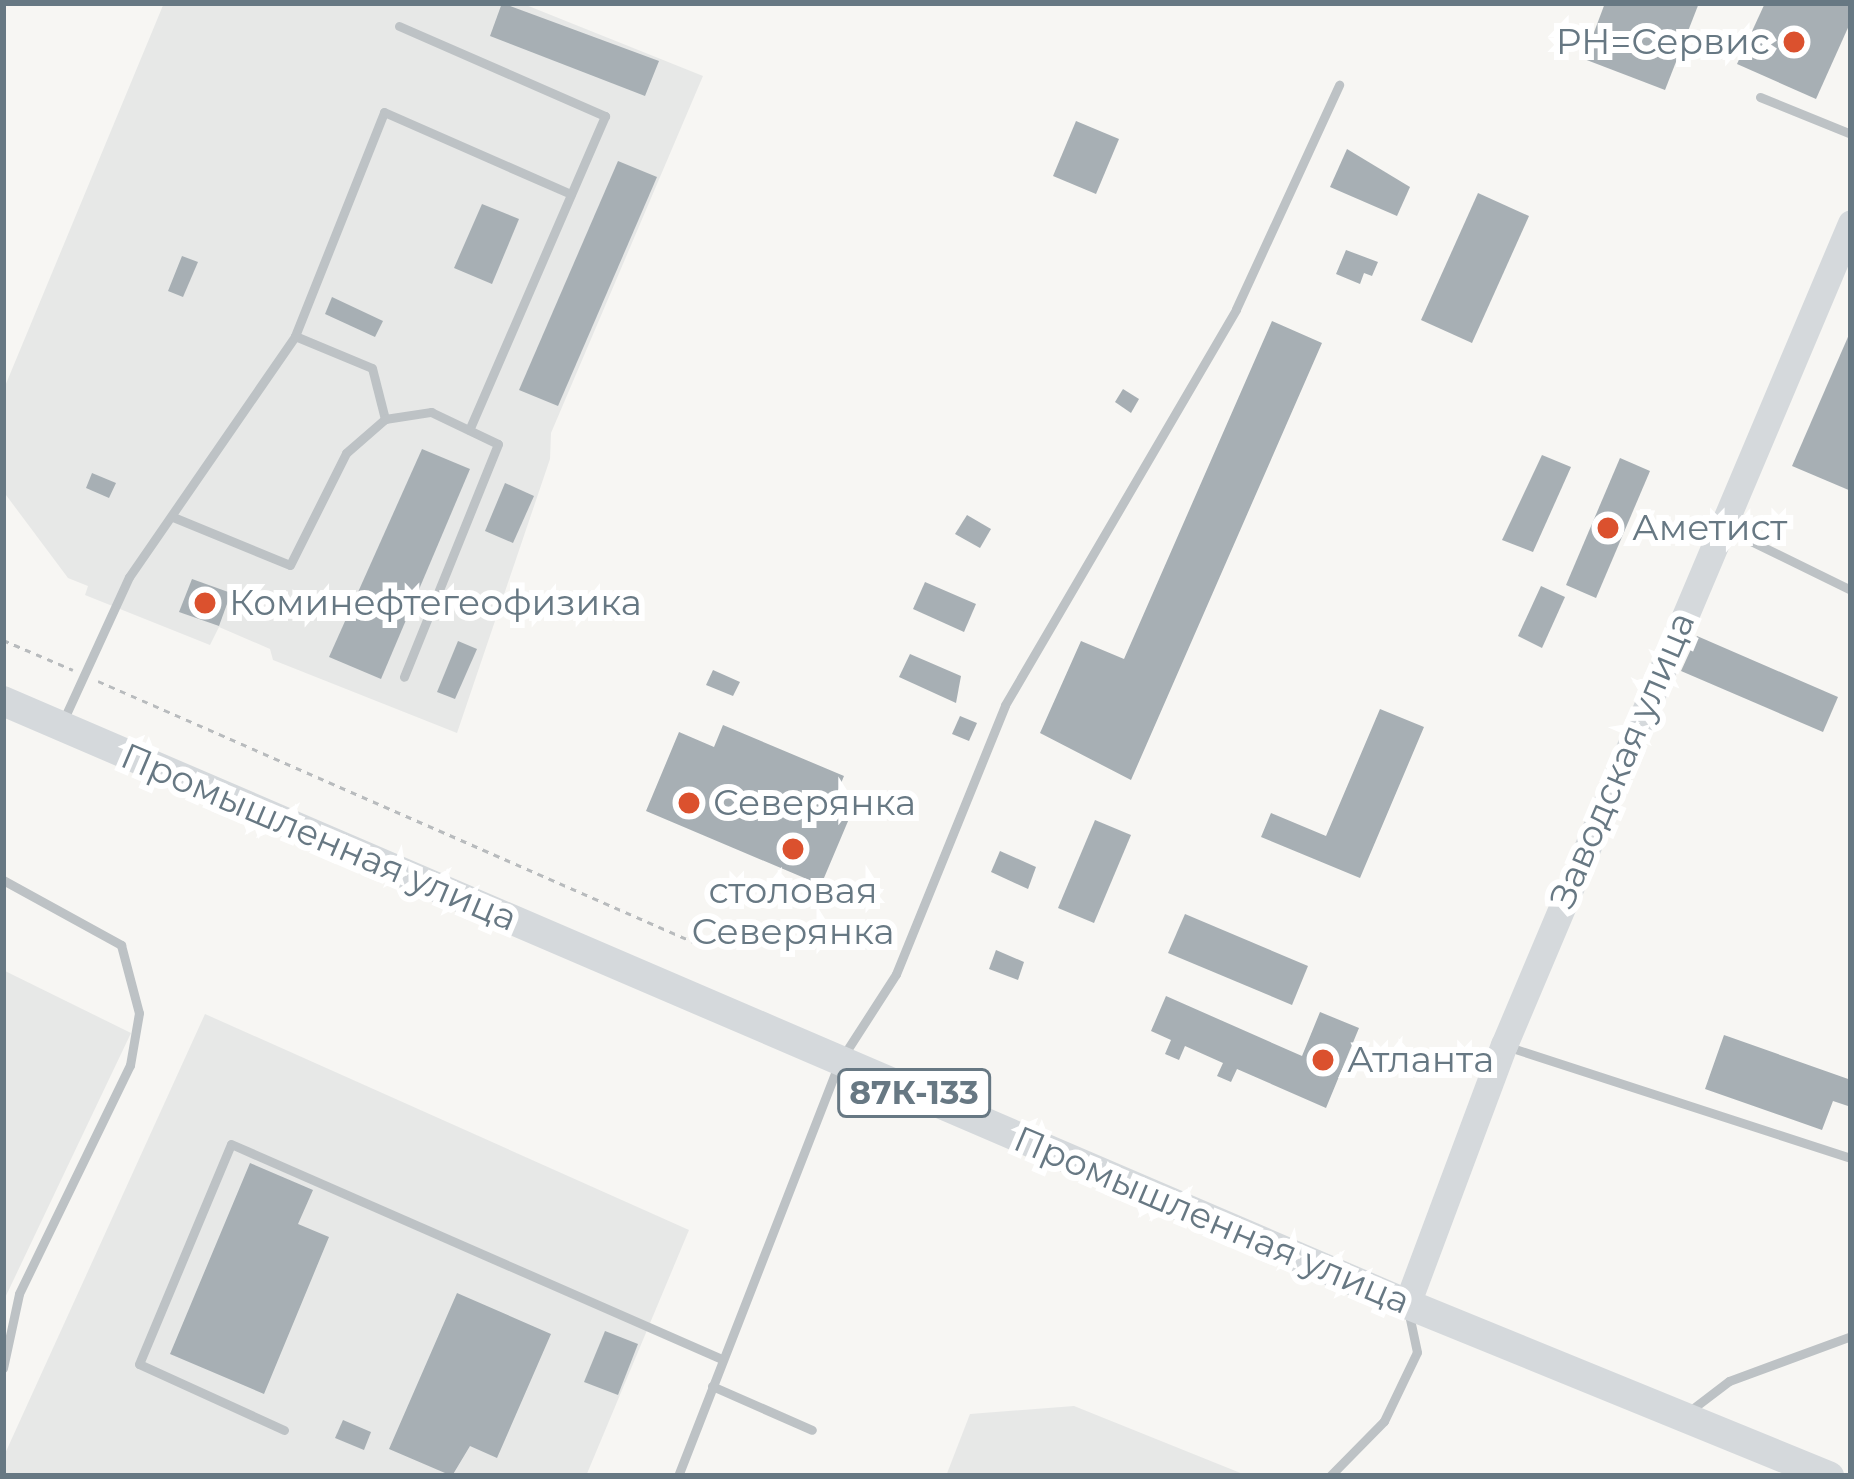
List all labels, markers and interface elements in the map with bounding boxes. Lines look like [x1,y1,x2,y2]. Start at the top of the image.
place label: РН=Сервис [1556,20,1770,64]
marker: РН=Сервис [1781,29,1807,55]
place label: Аметист [1632,506,1787,550]
marker: Аметист [1595,515,1621,541]
place label: Коминефтегеофизика [229,581,642,625]
marker: Коминефтегеофизика [192,590,218,616]
street label: Заводская улица [1540,606,1704,914]
street label: Промышленная улица [115,734,523,940]
place label: Северянка [713,781,916,825]
marker: Северянка [676,790,702,816]
marker: столовая Северянка [780,836,806,862]
place label: столовая Северянка [691,868,895,953]
place label: Атланта [1347,1038,1494,1082]
marker: Атланта [1310,1047,1336,1073]
road number: 87К-133 [836,1066,992,1120]
street label: Промышленная улица [1008,1117,1416,1323]

